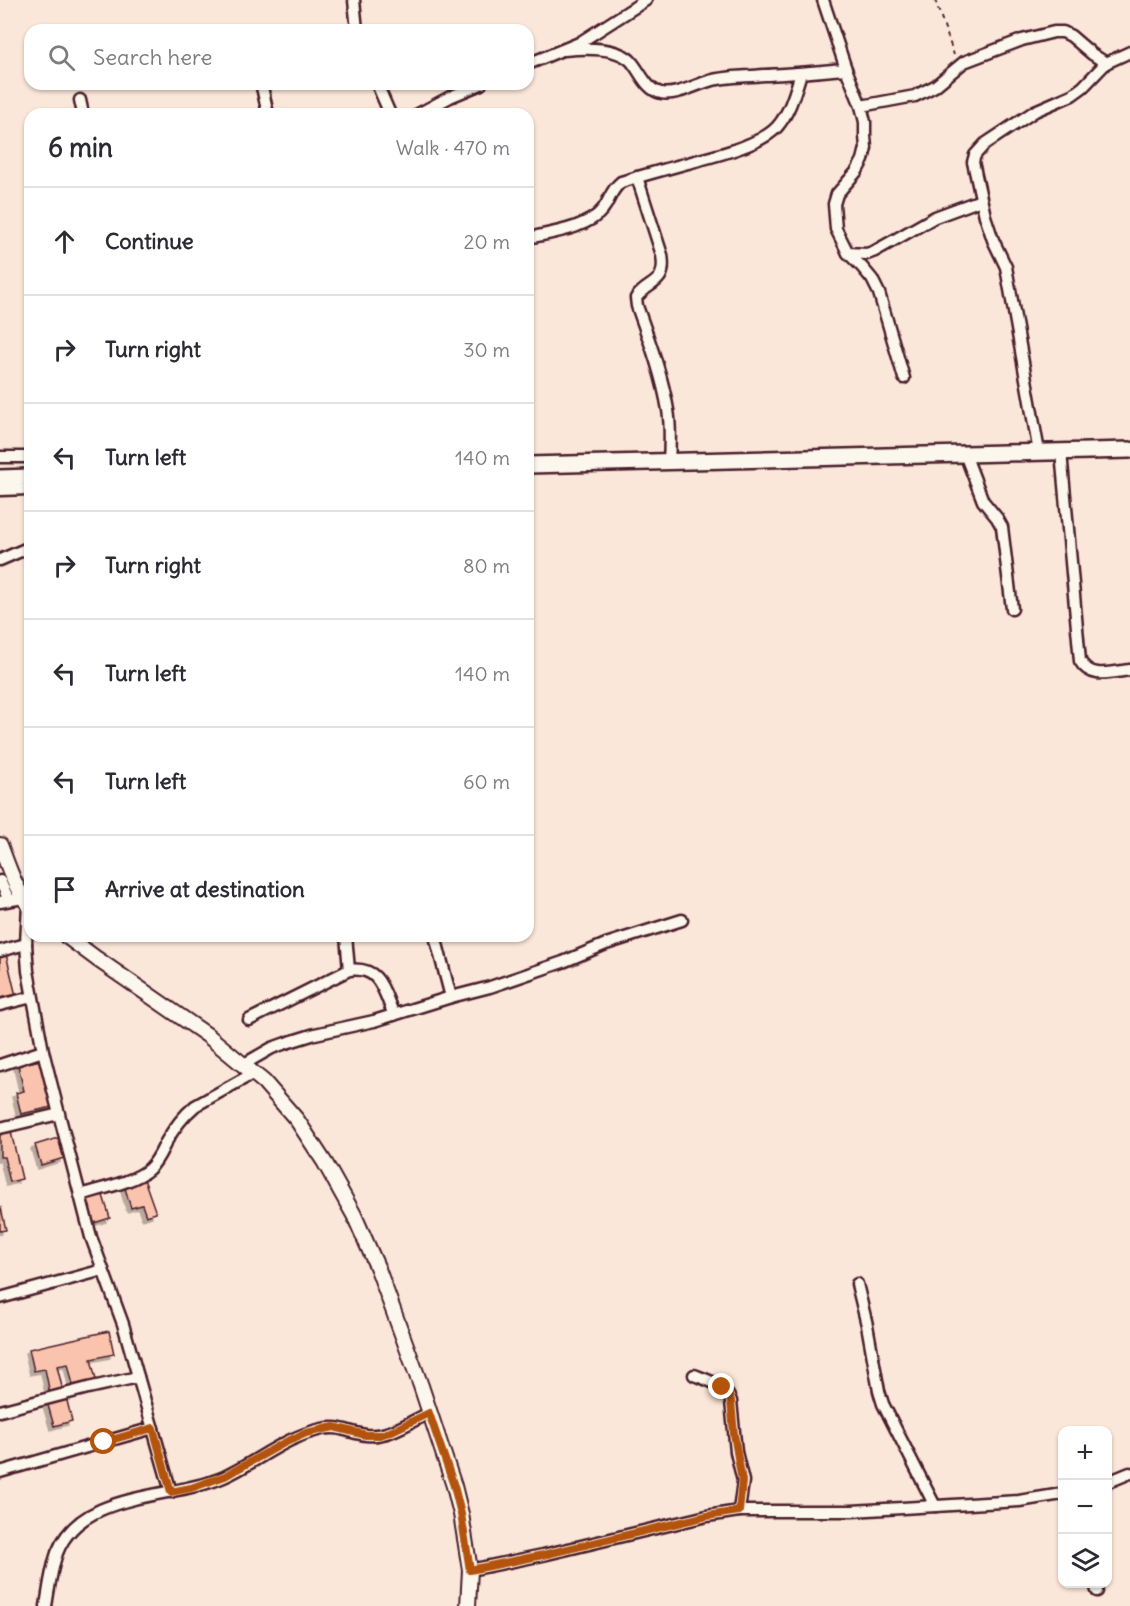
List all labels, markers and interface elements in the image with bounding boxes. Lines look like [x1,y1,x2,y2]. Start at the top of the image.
search box [24,24,534,90]
icon: search [45,41,78,74]
text: Search here [93,43,212,71]
text: 6 min [48,131,113,164]
text: Walk · 470 m [396,135,510,160]
icon: ahead [48,225,81,258]
text: Continue [105,227,194,255]
text: 20 m [464,229,510,254]
icon: right [48,333,81,366]
text: Turn right [105,335,201,363]
text: 30 m [463,337,510,362]
icon: left [48,441,81,474]
text: Turn left [105,443,186,471]
text: 140 m [455,445,510,470]
icon: right [48,549,81,582]
text: Turn right [105,551,201,579]
text: 80 m [463,553,510,578]
icon: left [48,657,81,690]
text: Turn left [105,659,186,687]
text: 140 m [455,661,510,686]
icon: left [48,765,81,798]
text: Turn left [105,767,186,795]
text: 60 m [463,769,510,794]
icon: arrive [48,873,81,906]
text: Arrive at destination [105,875,305,903]
route end [708,1373,734,1399]
map controls [1058,1426,1112,1588]
button: + [1058,1426,1112,1480]
route start [90,1428,116,1454]
button: − [1058,1480,1112,1534]
button: layers [1058,1534,1112,1588]

